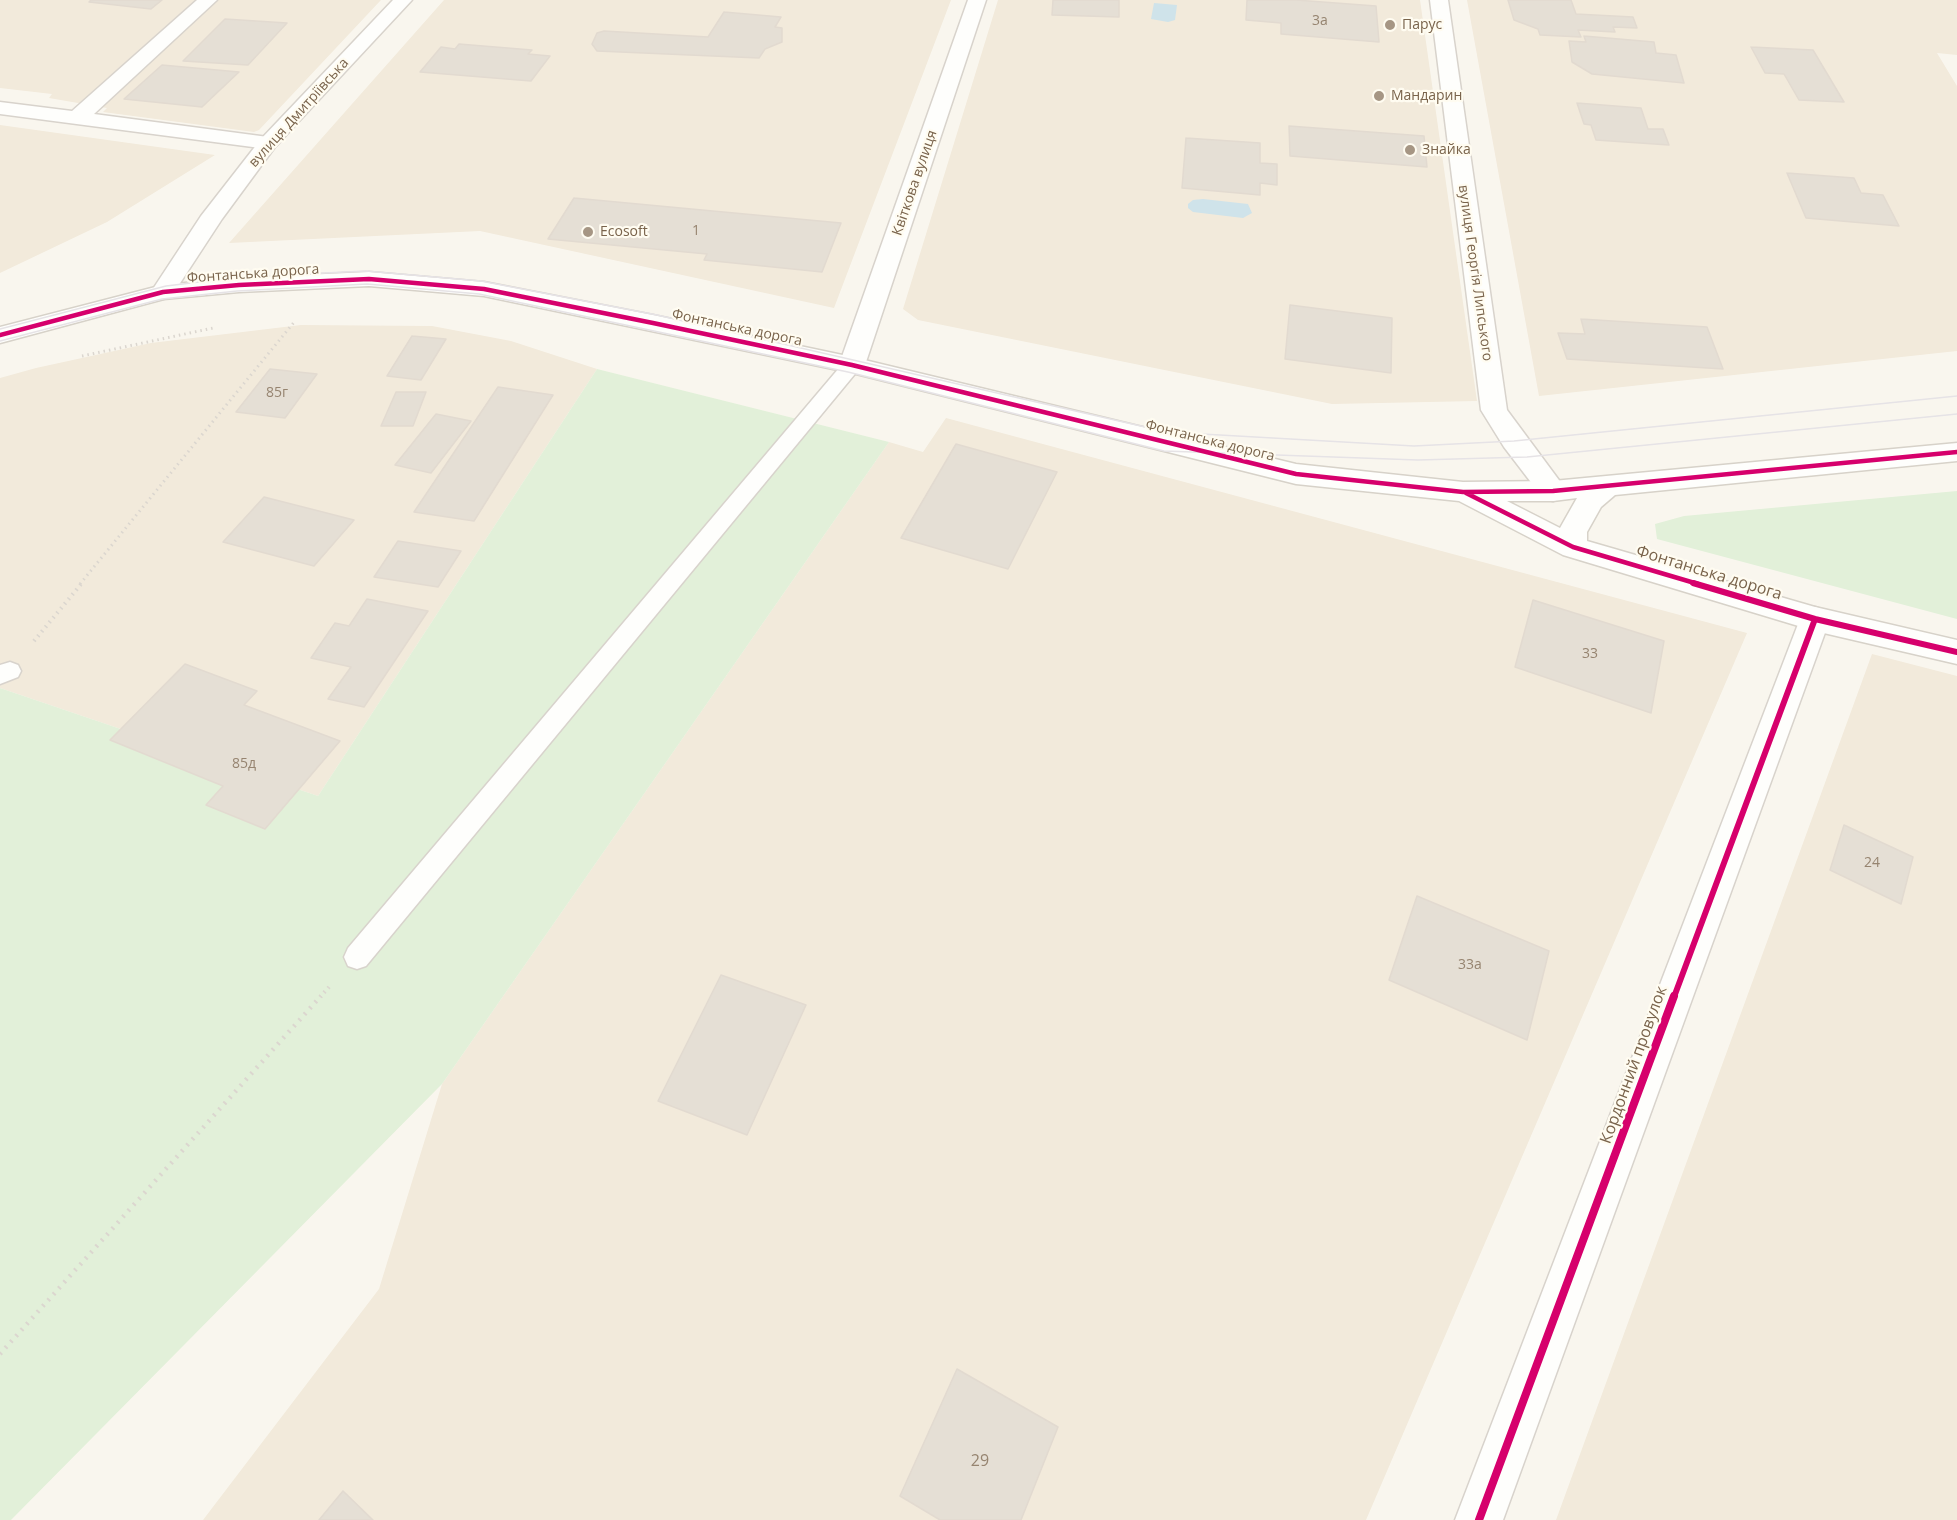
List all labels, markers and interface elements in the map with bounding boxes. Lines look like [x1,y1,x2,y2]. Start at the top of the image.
house number: 3а [1312,13,1328,29]
place label: Парус [1402,17,1442,33]
marker: Парус [1383,18,1397,32]
street label: вулиця Дмитріївська [246,55,352,171]
place label: Мандарин [1391,88,1462,104]
marker: Мандарин [1372,89,1386,103]
street label: Квіткова вулиця [889,128,941,238]
place label: Знайка [1422,142,1471,158]
marker: Знайка [1403,143,1417,157]
street label: вулиця Георгія Липського [1454,184,1496,362]
house number: 1 [692,223,700,239]
place label: Ecosoft [600,224,648,240]
marker: Ecosoft [581,225,595,239]
street label: Фонтанська дорога [186,261,320,287]
street label: Фонтанська дорога [670,306,804,350]
house number: 85г [266,385,288,401]
street label: Фонтанська дорога [1144,417,1276,465]
street label: Фонтанська дорога [1634,542,1784,604]
house number: 33 [1582,646,1598,662]
house number: 85д [232,756,256,772]
house number: 24 [1864,855,1880,871]
house number: 33а [1458,957,1482,973]
street label: Кордонний провулок [1597,984,1671,1146]
house number: 29 [971,1451,989,1471]

